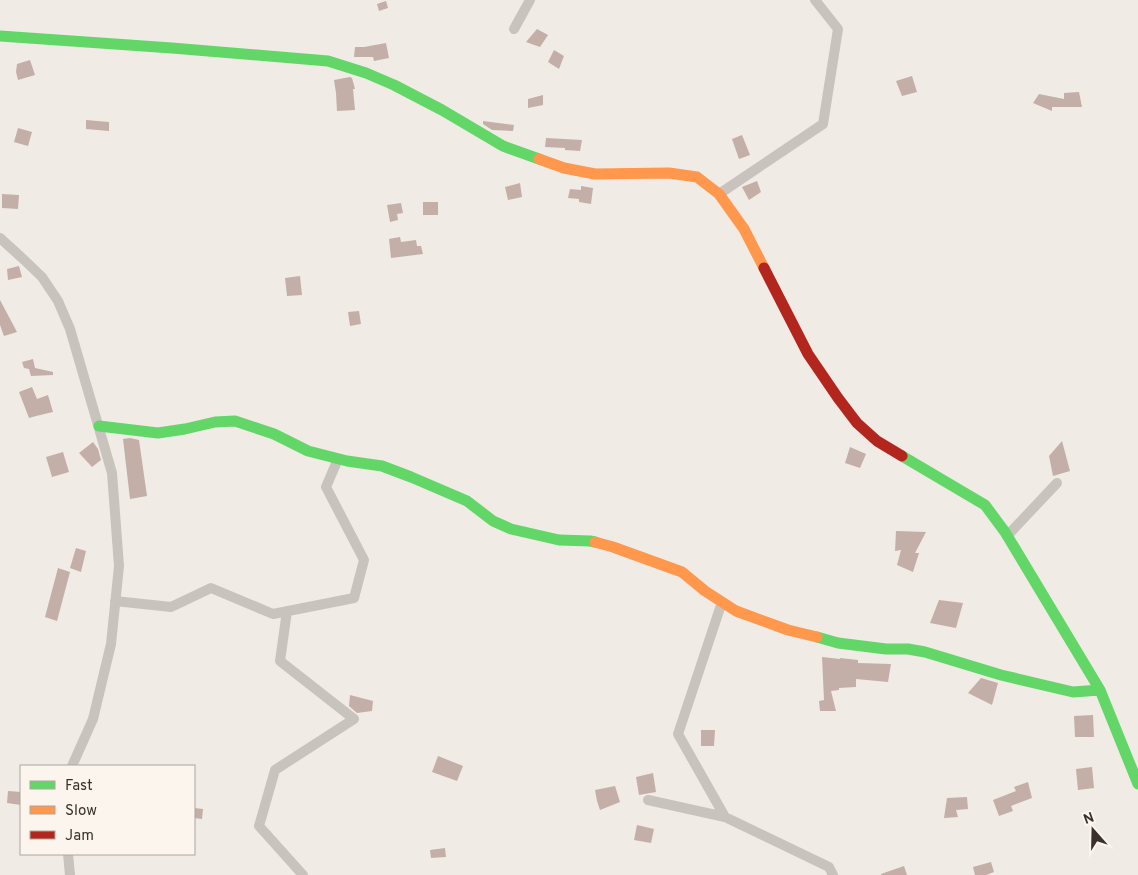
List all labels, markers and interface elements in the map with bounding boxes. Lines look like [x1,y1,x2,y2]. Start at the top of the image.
legend [20,765,195,855]
text: Fast [65,777,93,796]
text: Slow [65,802,97,821]
north arrow [1068,805,1118,855]
text: N [1081,809,1097,829]
text: Jam [65,827,94,846]

